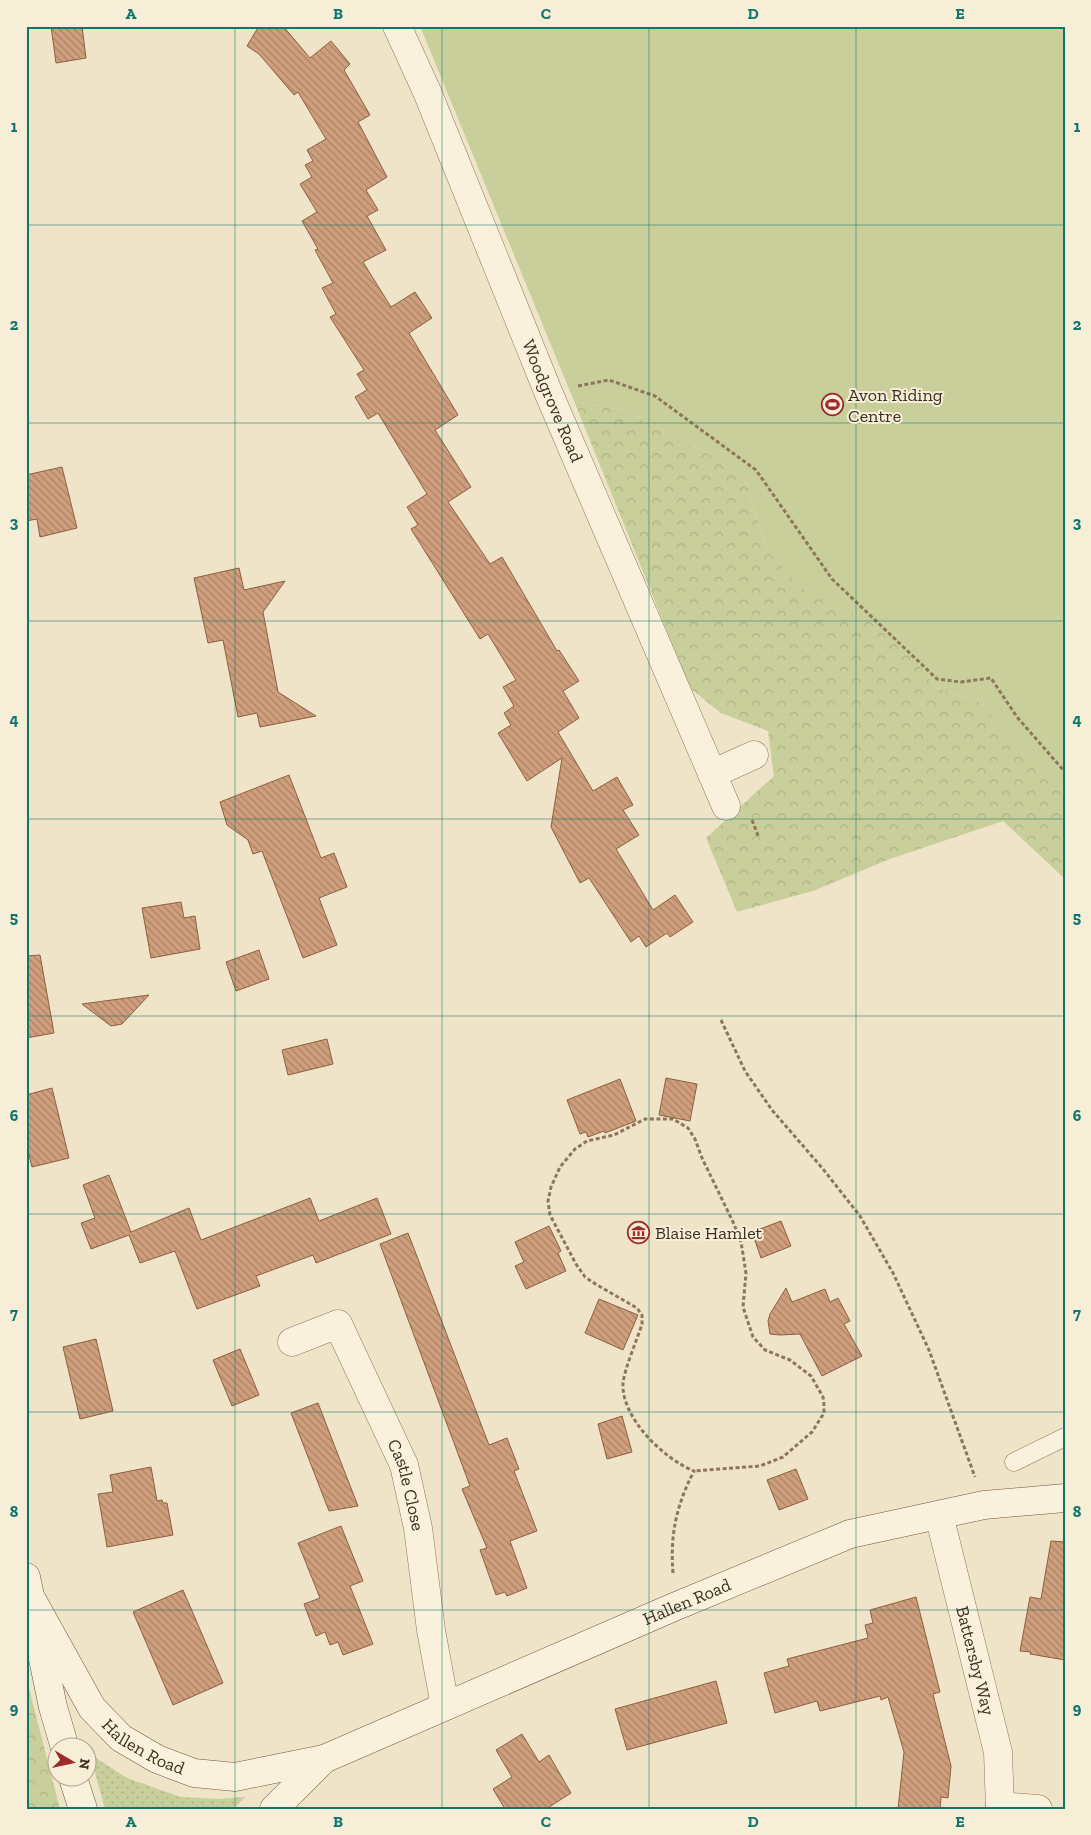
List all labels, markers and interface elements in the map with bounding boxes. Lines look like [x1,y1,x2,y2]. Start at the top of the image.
text: A [126,4,137,23]
text: B [333,4,343,23]
text: C [541,4,551,23]
text: D [747,4,759,23]
text: E [955,4,965,23]
text: 1 [11,117,18,136]
text: 1 [1074,117,1081,136]
text: 2 [10,315,19,334]
text: 2 [1073,315,1082,334]
street label: Woodgrove Road [517,336,588,466]
place label: Avon Riding Centre [848,384,943,427]
sports icon: Avon Riding Centre [820,393,844,417]
text: 3 [10,513,19,532]
text: 3 [1073,513,1082,532]
text: 4 [9,710,19,729]
text: 4 [1072,710,1082,729]
text: 5 [10,908,18,927]
text: 5 [1073,908,1081,927]
text: 6 [10,1106,19,1125]
text: 6 [1073,1106,1082,1125]
museum icon: Blaise Hamlet [627,1221,651,1245]
place label: Blaise Hamlet [655,1222,763,1244]
text: 7 [10,1304,18,1323]
text: 7 [1073,1304,1081,1323]
street label: Castle Close [382,1436,429,1533]
text: 8 [10,1502,19,1521]
text: 8 [1073,1502,1082,1521]
street label: Hallen Road [640,1574,734,1630]
street label: Battersby Way [951,1604,1000,1718]
text: 9 [10,1699,19,1718]
text: 9 [1073,1699,1082,1718]
street label: Hallen Road [97,1714,188,1779]
north arrow [48,1738,98,1788]
text: N [75,1757,94,1771]
text: A [126,1812,137,1831]
text: B [333,1812,343,1831]
text: C [541,1812,551,1831]
text: D [747,1812,759,1831]
text: E [955,1812,965,1831]

